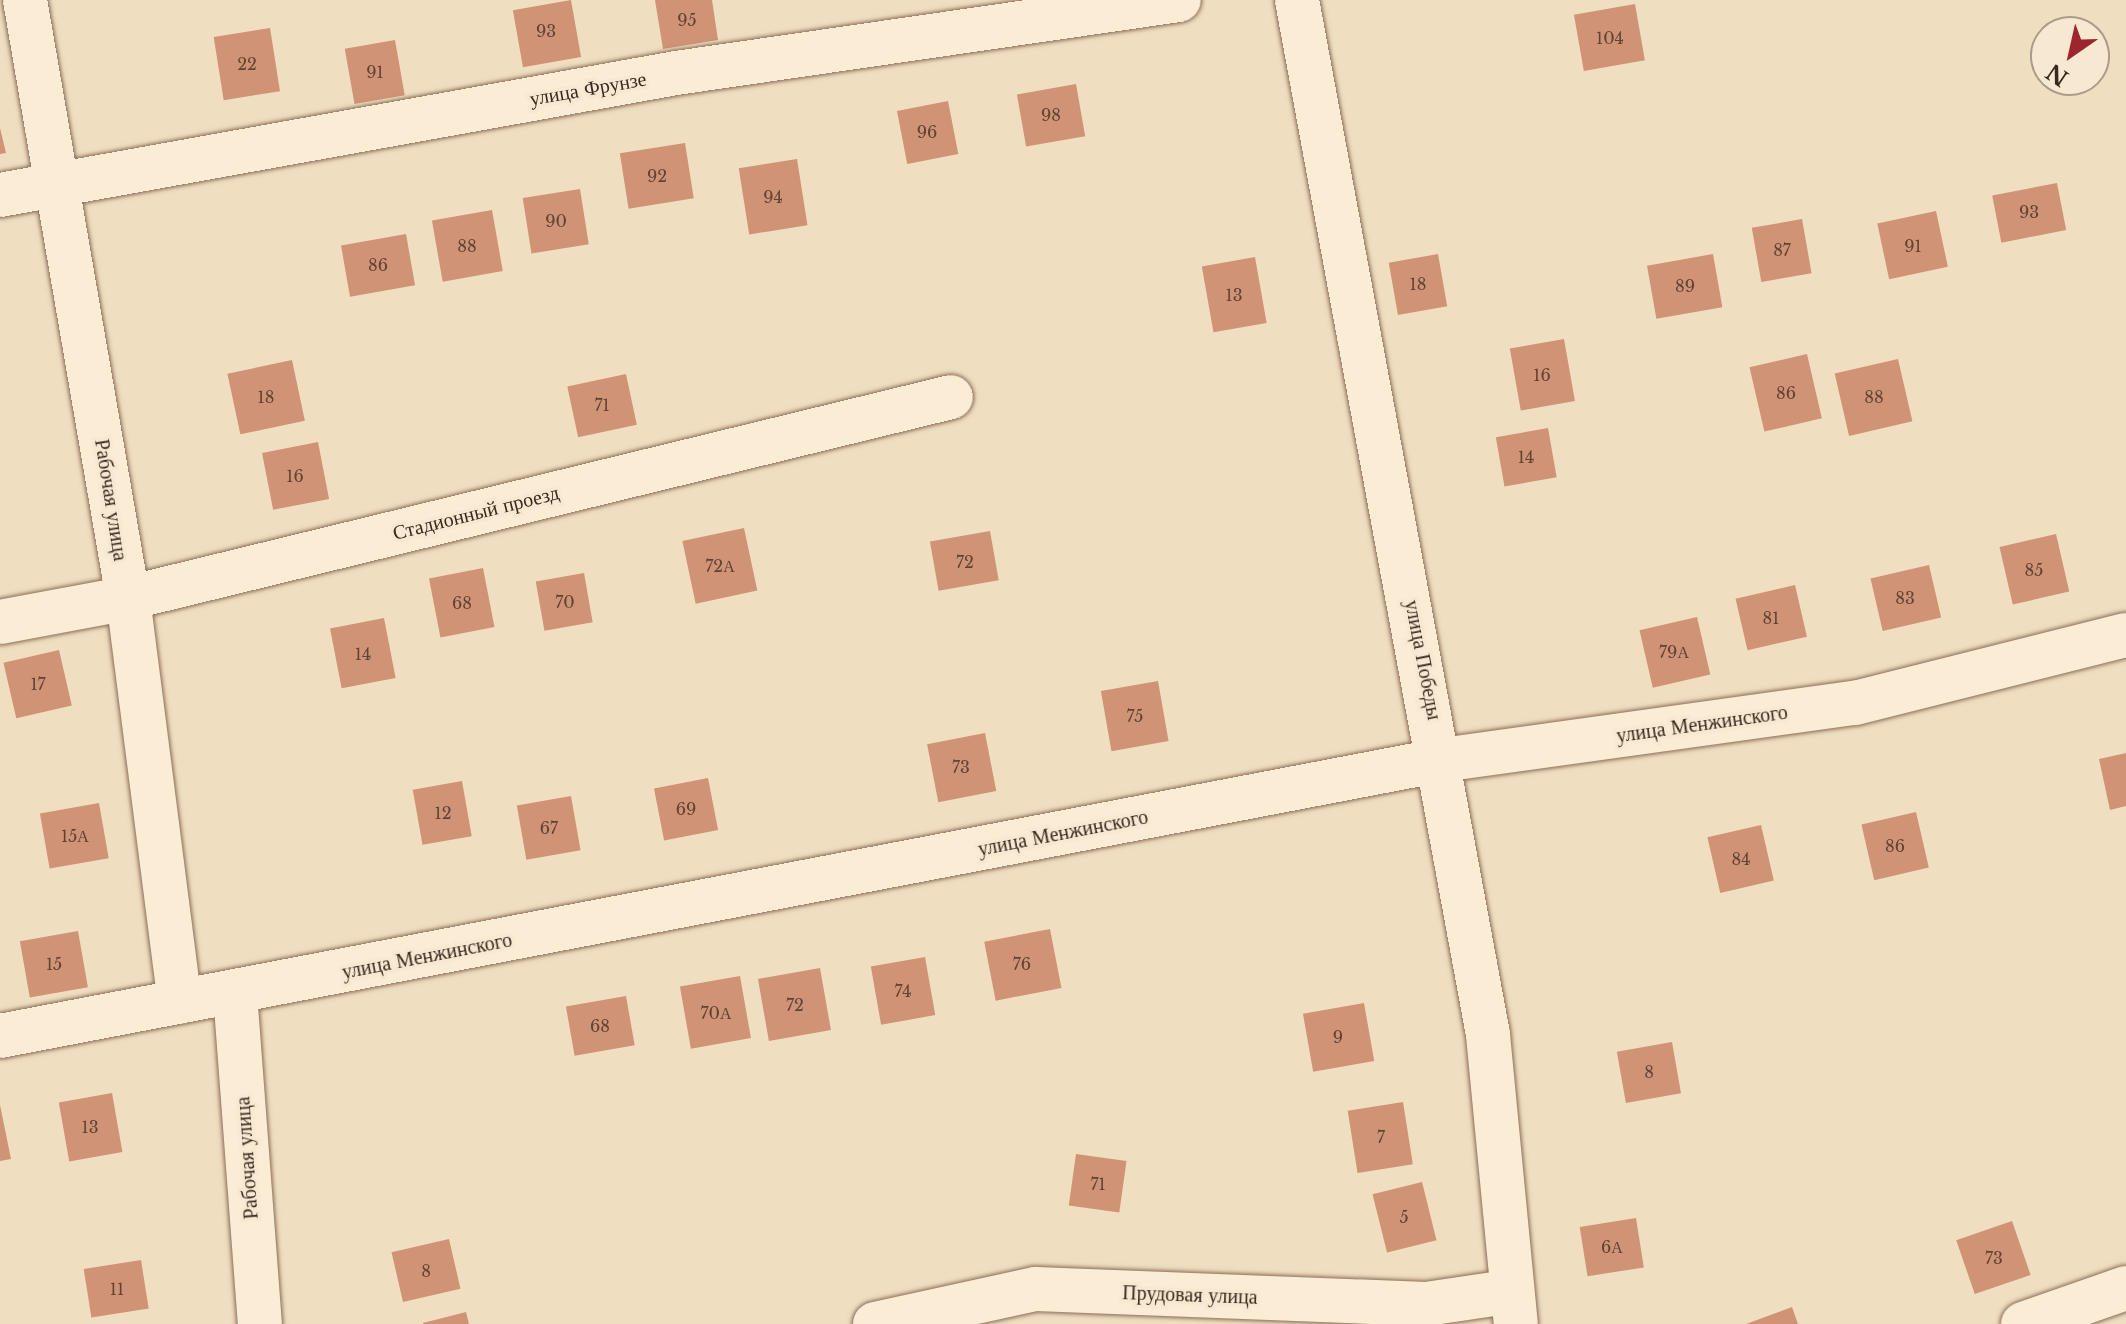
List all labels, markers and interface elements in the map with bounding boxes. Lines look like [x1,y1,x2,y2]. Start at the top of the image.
house number: 95 [677,10,697,30]
north arrow [2030,16,2110,96]
house number: 93 [536,21,556,41]
house number: 104 [1596,28,1624,48]
house number: 22 [237,54,257,74]
text: N [2041,58,2074,92]
house number: 91 [366,62,384,82]
street label: улица Фрунзе [528,67,648,111]
house number: 98 [1041,105,1061,125]
house number: 96 [917,122,937,142]
house number: 92 [647,166,667,186]
house number: 94 [763,187,783,207]
house number: 93 [2019,202,2039,222]
house number: 90 [545,211,567,231]
house number: 88 [457,236,477,256]
house number: 91 [1904,236,1922,256]
house number: 87 [1773,240,1791,260]
house number: 86 [368,255,388,275]
house number: 18 [1410,274,1426,294]
house number: 89 [1675,276,1695,296]
house number: 13 [1226,285,1242,305]
house number: 16 [1533,365,1551,385]
house number: 86 [1776,383,1796,403]
house number: 18 [258,387,274,407]
house number: 88 [1864,387,1884,407]
house number: 71 [594,395,610,415]
street label: Рабочая улица [90,437,132,563]
house number: 14 [1518,447,1534,467]
house number: 16 [286,466,304,486]
street label: Стадионный проезд [390,481,562,545]
house number: 72 [956,552,974,572]
house number: 72А [705,556,735,576]
house number: 85 [2025,560,2043,580]
house number: 83 [1895,588,1915,608]
house number: 70 [555,592,575,612]
house number: 68 [452,593,472,613]
street label: улица Победы [1400,598,1446,722]
house number: 81 [1763,608,1779,628]
house number: 79А [1659,642,1689,662]
house number: 14 [355,644,371,664]
house number: 17 [30,674,46,694]
street label: улица Менжинского [1615,700,1789,748]
house number: 75 [1127,706,1143,726]
house number: 73 [952,757,970,777]
house number: 69 [676,799,696,819]
house number: 12 [435,803,451,823]
street label: улица Менжинского [976,805,1150,861]
house number: 67 [540,818,558,838]
house number: 15А [61,826,89,846]
house number: 86 [1885,836,1905,856]
house number: 84 [1731,849,1751,869]
street label: улица Менжинского [340,928,514,984]
house number: 15 [46,954,62,974]
house number: 76 [1013,954,1031,974]
house number: 74 [894,981,912,1001]
house number: 72 [786,995,804,1015]
house number: 70А [700,1003,732,1023]
house number: 68 [590,1016,610,1036]
house number: 9 [1333,1027,1343,1047]
house number: 8 [1644,1062,1654,1082]
street label: Рабочая улица [231,1096,263,1220]
house number: 13 [82,1117,98,1137]
house number: 7 [1377,1127,1385,1147]
house number: 71 [1090,1174,1106,1194]
house number: 5 [1399,1207,1409,1227]
house number: 6А [1601,1237,1623,1257]
house number: 73 [1985,1248,2003,1268]
house number: 8 [421,1261,431,1281]
house number: 11 [110,1279,124,1299]
street label: Прудовая улица [1122,1281,1258,1309]

